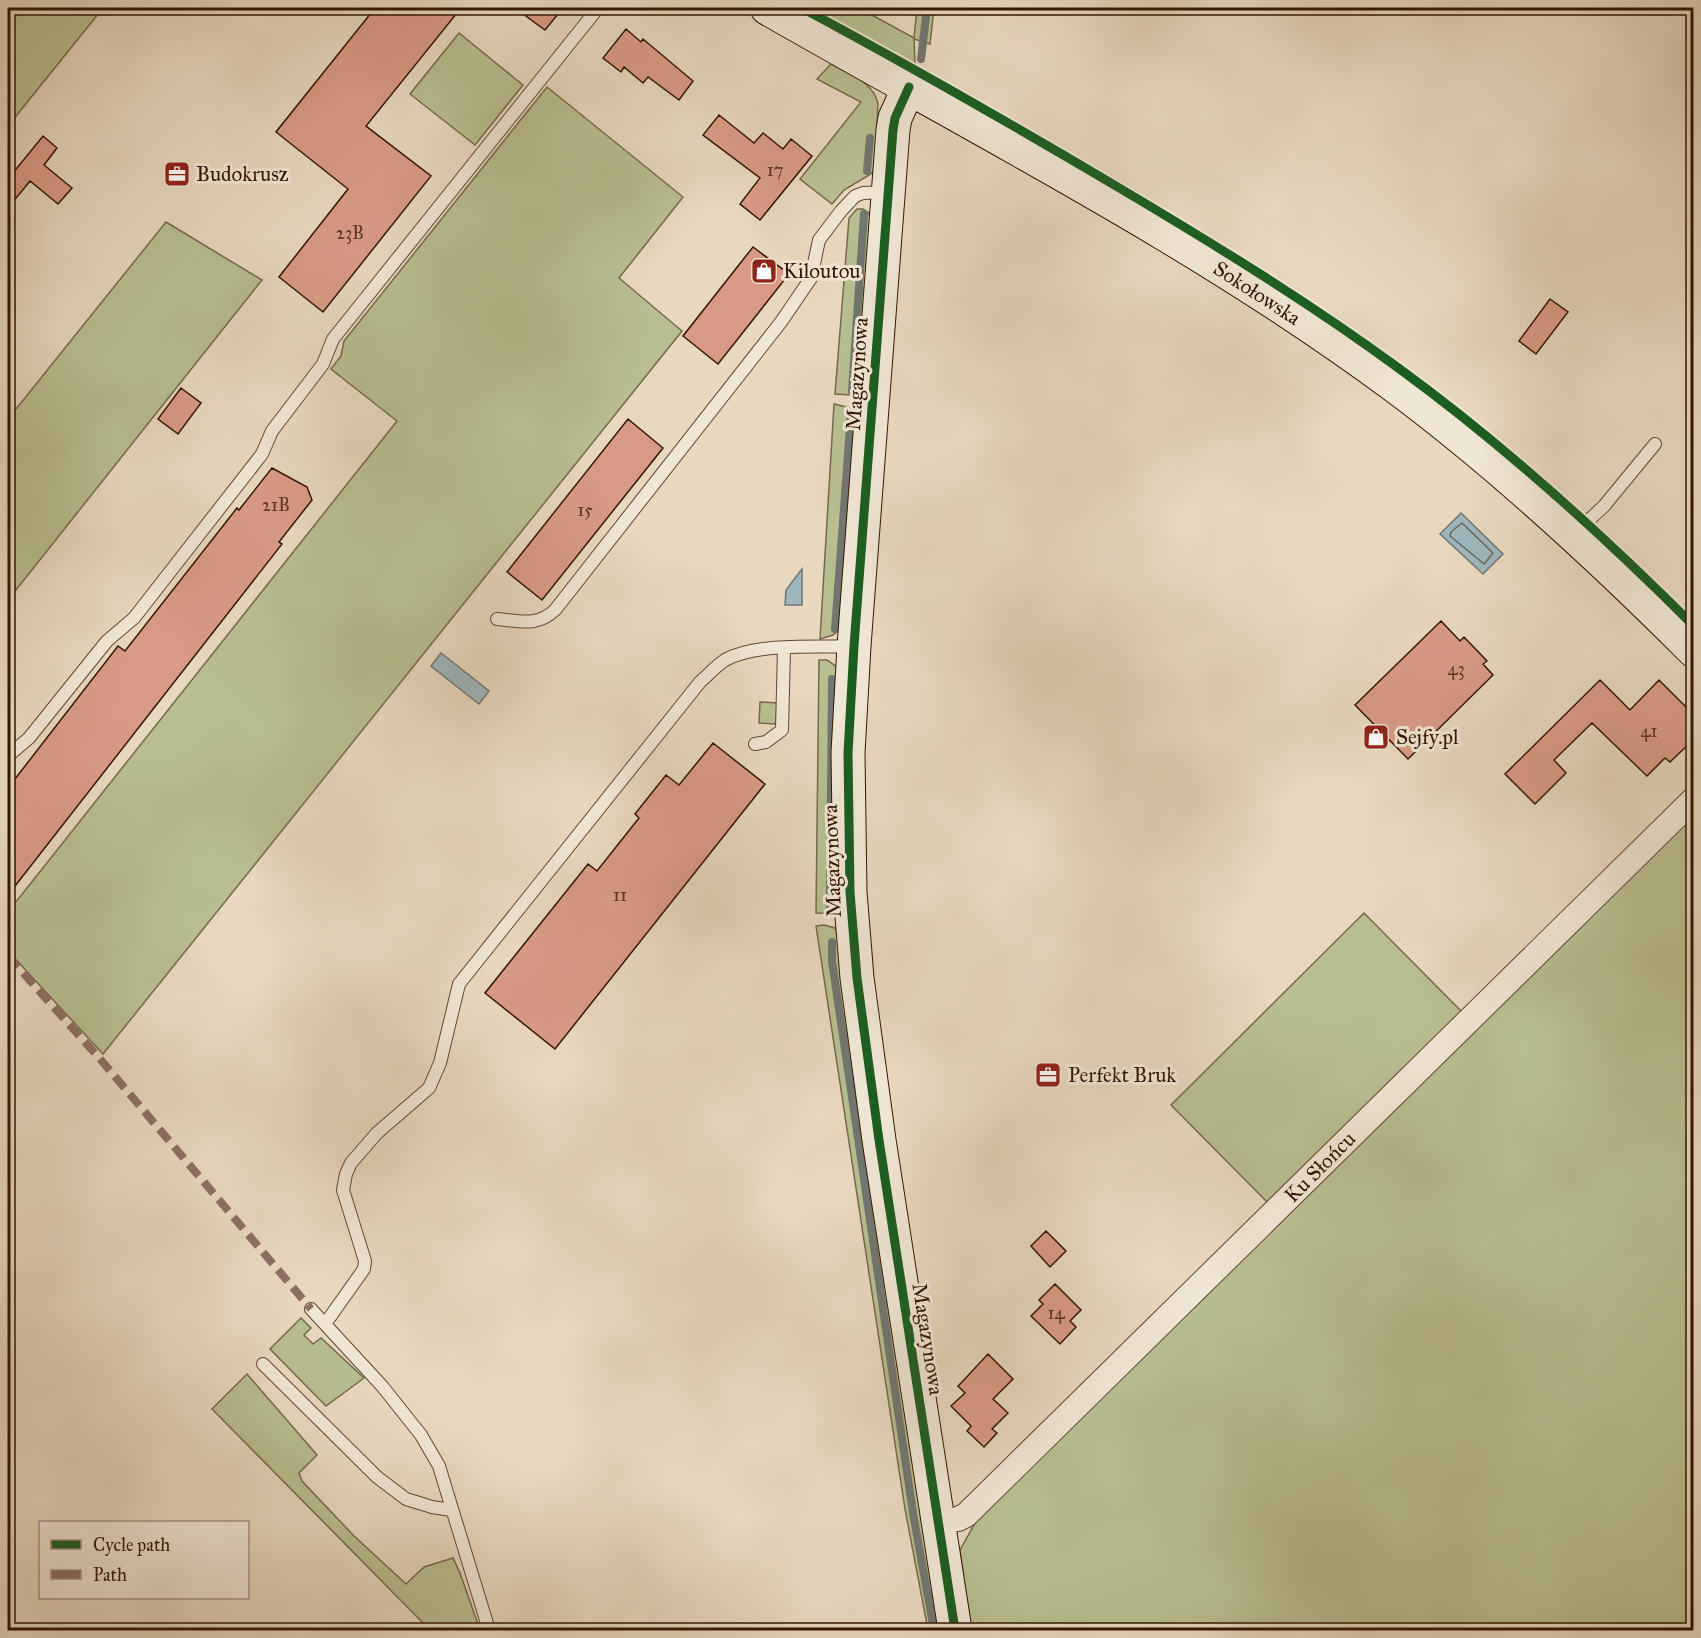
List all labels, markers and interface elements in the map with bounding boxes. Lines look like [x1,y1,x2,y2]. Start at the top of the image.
office icon: Budokrusz [162,159,192,189]
house number: 17 [767,159,783,181]
place label: Budokrusz [196,161,289,187]
house number: 23B [336,222,364,244]
street label: Sokołowska [1208,255,1306,331]
shop icon: Kiloutou [749,256,779,286]
place label: Kiloutou [783,258,861,284]
street label: Magazynowa [840,316,874,431]
house number: 21B [262,494,290,516]
house number: 15 [577,499,593,521]
house number: 43 [1447,658,1465,680]
house number: 41 [1640,720,1658,742]
shop icon: Sejfy.pl [1361,722,1391,752]
place label: Sejfy.pl [1396,724,1459,750]
street label: Magazynowa [817,804,847,918]
house number: 11 [613,884,627,906]
office icon: Perfekt Bruk [1033,1060,1063,1090]
place label: Perfekt Bruk [1068,1062,1176,1088]
street label: Ku Słońcu [1279,1126,1361,1208]
street label: Magazynowa [906,1281,950,1397]
house number: 14 [1047,1302,1066,1324]
legend [39,1521,249,1599]
text: Cycle path [93,1534,170,1556]
text: Path [93,1564,127,1586]

